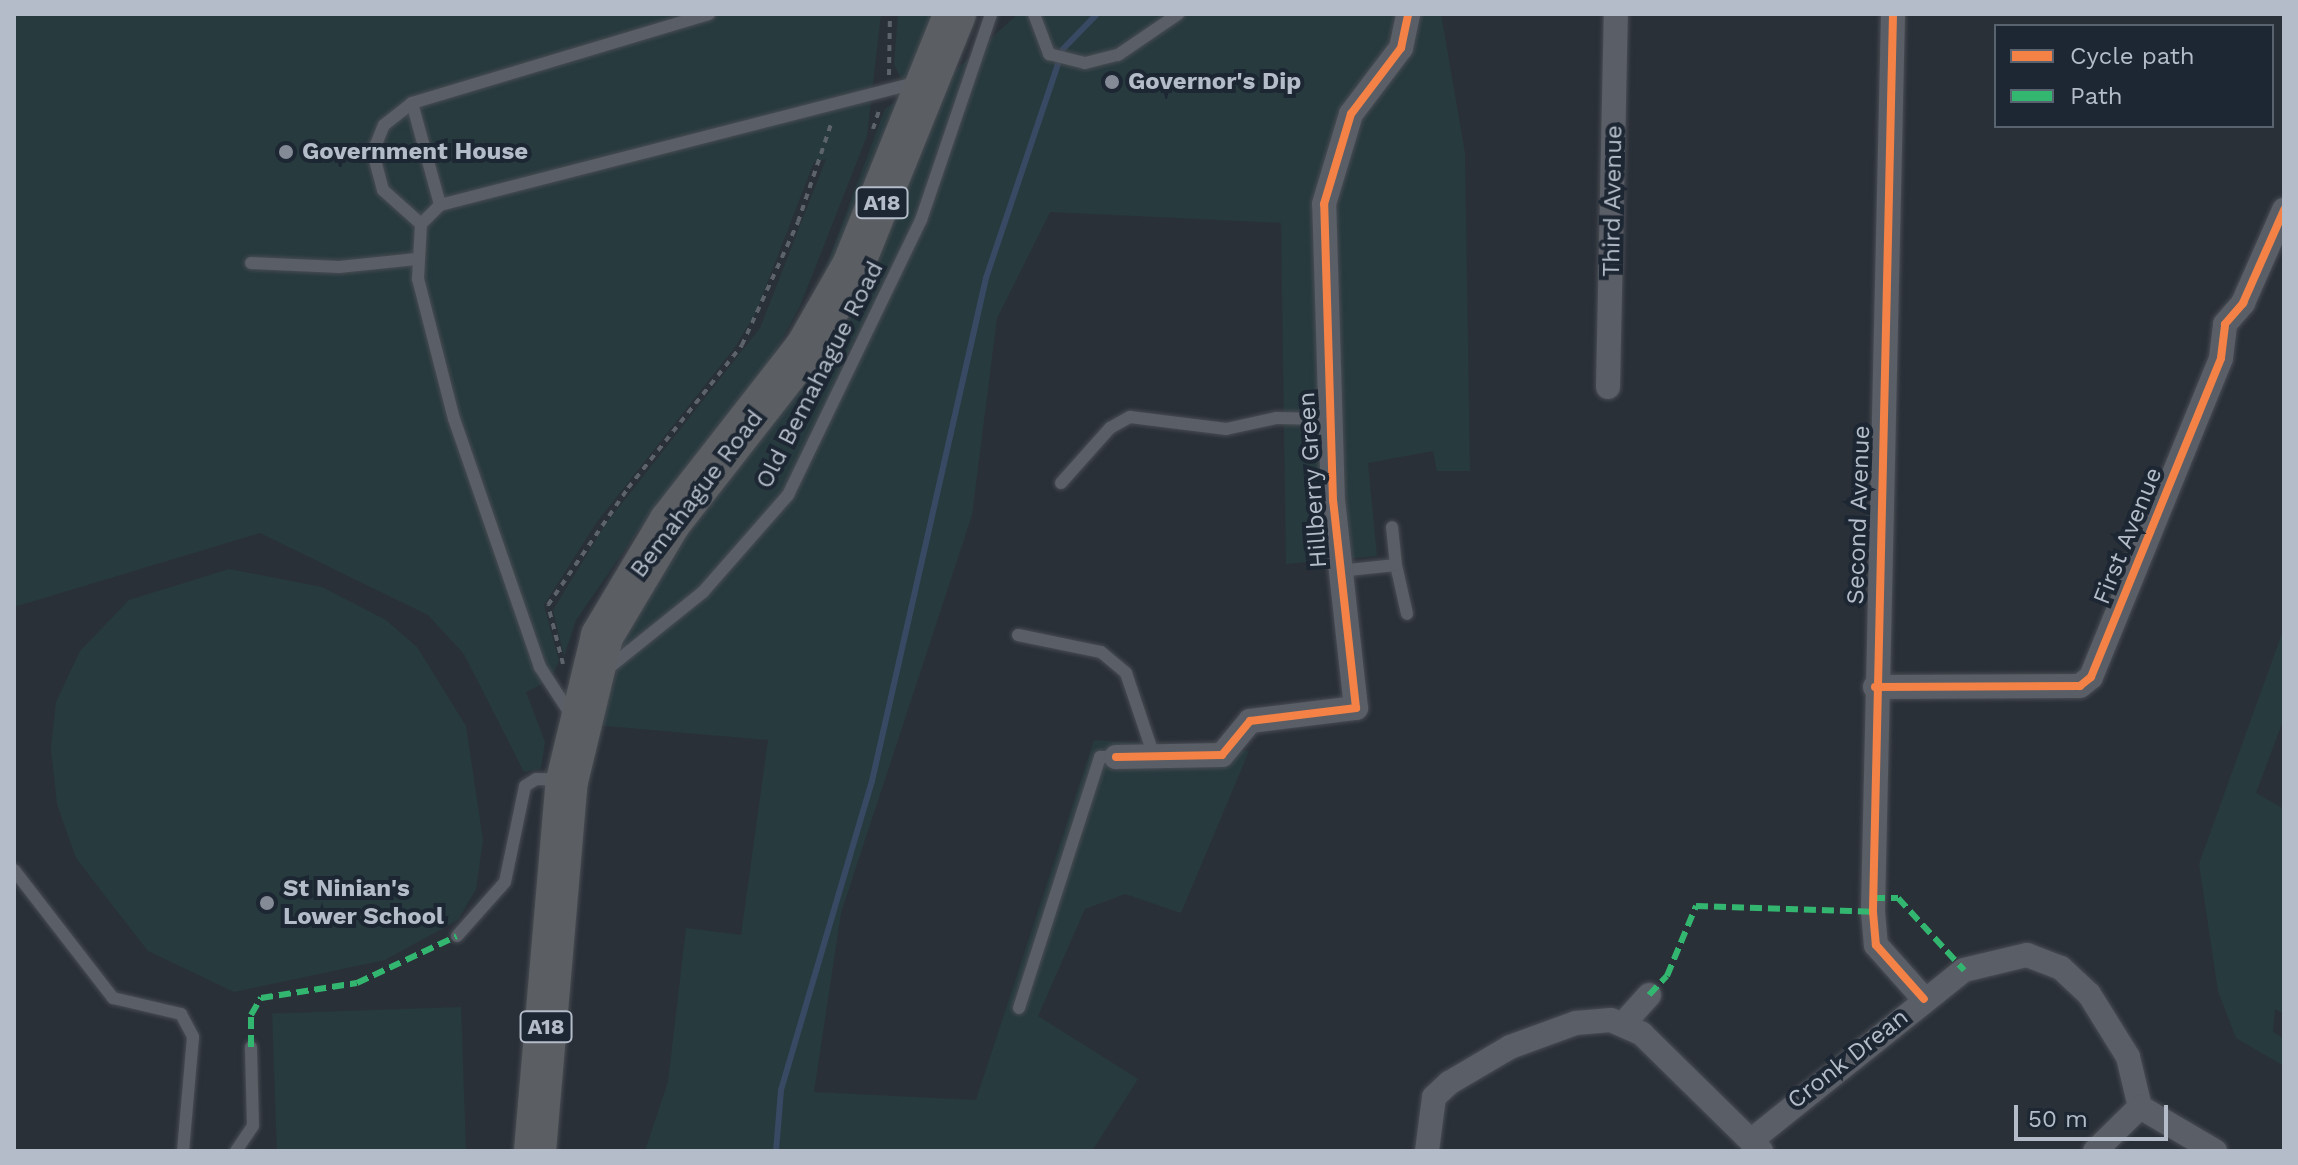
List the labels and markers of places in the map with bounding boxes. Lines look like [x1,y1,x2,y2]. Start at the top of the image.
place label: Governor's Dip [1128,68,1301,96]
marker: Governor's Dip [1103,73,1121,91]
place label: Government House [302,138,528,166]
marker: Government House [277,143,295,161]
place label: St Ninian's Lower School [283,875,444,931]
marker: St Ninian's Lower School [258,894,276,912]

